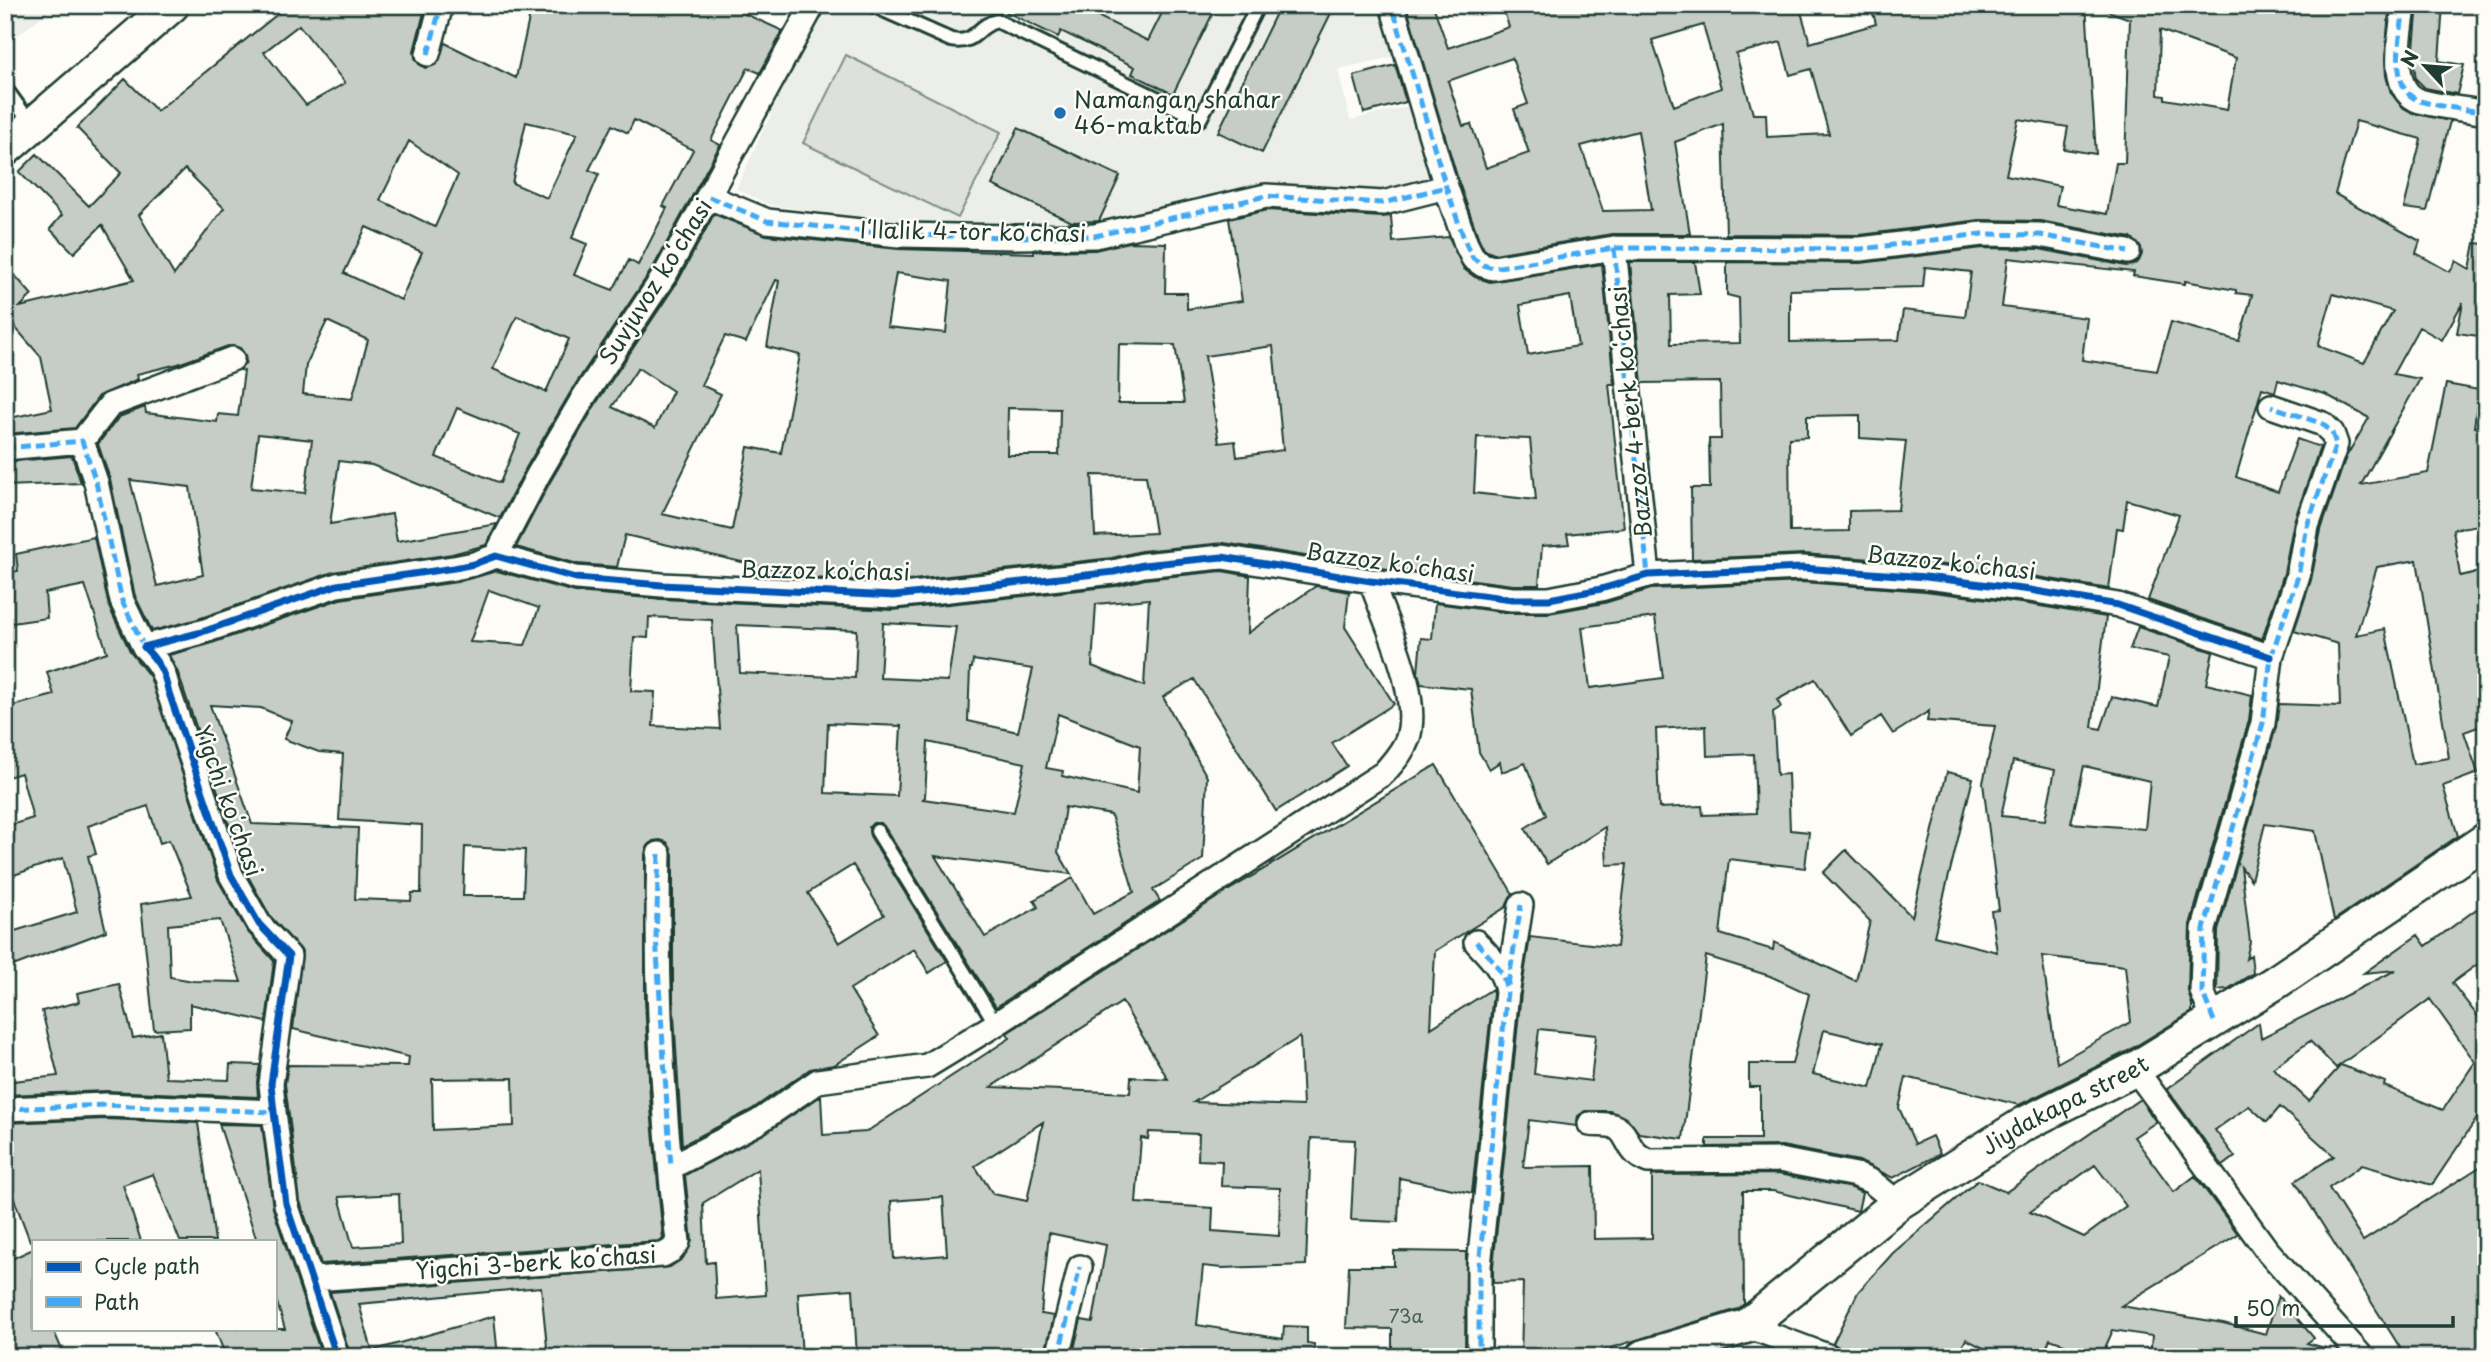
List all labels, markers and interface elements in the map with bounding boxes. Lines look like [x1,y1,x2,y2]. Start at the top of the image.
north arrow [2390,32,2460,102]
text: N [2393,45,2425,71]
place label: Namangan shahar 46-maktab [1074,81,1281,142]
marker: Namangan shahar 46-maktab [1052,105,1068,121]
street label: Suvjuvoz koʻchasi [589,191,720,371]
street label: Iʻllalik 4-tor koʻchasi [859,211,1087,250]
street label: Bazzoz 4-berk koʻchasi [1599,284,1660,540]
street label: Bazzoz koʻchasi [1303,532,1477,591]
street label: Bazzoz koʻchasi [1865,535,2038,588]
street label: Bazzoz koʻchasi [740,551,910,588]
street label: Yigchi koʻchasi [186,720,273,881]
street label: Jiydakapa street [1974,1046,2155,1163]
street label: Yigchi 3-berk koʻchasi [414,1236,658,1287]
legend [32,1240,276,1330]
text: Cycle path [94,1249,200,1281]
text: Path [94,1285,139,1317]
scale bar [2236,1285,2452,1329]
text: 50 m [2246,1291,2300,1323]
house number: 73a [1389,1301,1424,1329]

